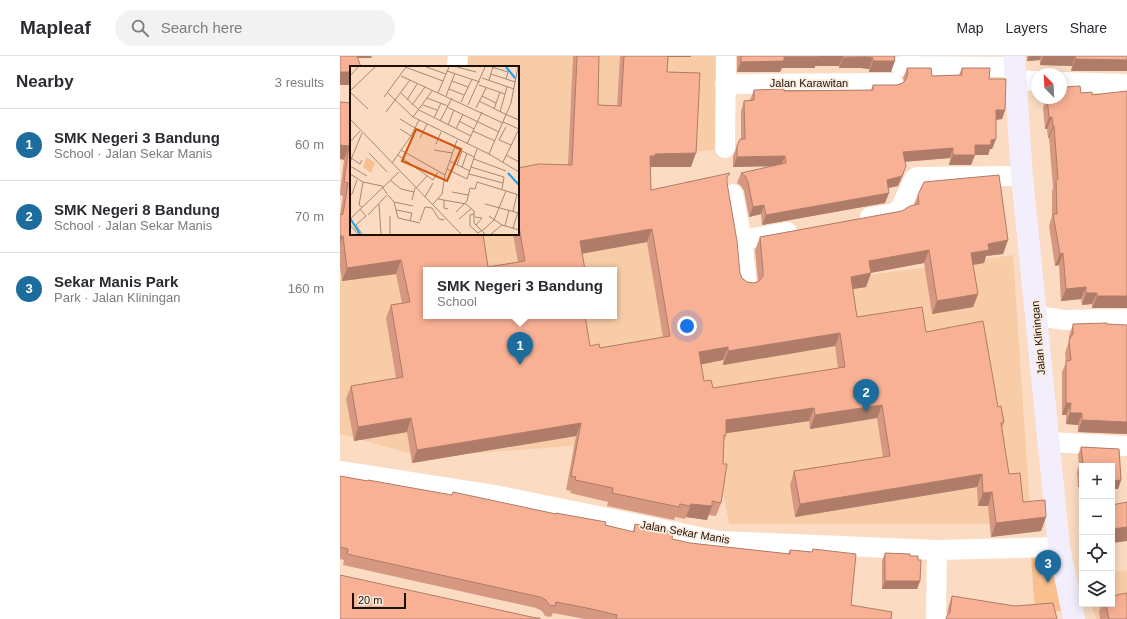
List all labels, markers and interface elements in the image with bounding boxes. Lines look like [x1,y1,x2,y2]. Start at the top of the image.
search box [115,10,395,46]
text: Mapleaf [20,17,91,38]
icon: search [129,17,151,39]
text: Search here [161,19,242,36]
text: Map [956,20,984,36]
text: Layers [1006,20,1048,36]
text: Share [1070,20,1107,36]
inset map [350,66,519,235]
north arrow [1031,68,1067,104]
text: Nearby [16,72,74,91]
text: 3 results [275,75,324,90]
street label: Jalan Karawitan [770,77,848,89]
text: SMK Negeri 3 Bandung [54,129,220,146]
text: 1 [25,137,33,152]
text: 60 m [295,137,324,152]
text: School · Jalan Sekar Manis [54,146,212,161]
text: SMK Negeri 8 Bandung [54,201,220,218]
text: 2 [25,209,33,224]
text: 70 m [295,209,324,224]
text: School · Jalan Sekar Manis [54,218,212,233]
popup [423,267,617,319]
text: Sekar Manis Park [54,273,178,290]
text: SMK Negeri 3 Bandung [437,277,603,294]
text: 3 [25,281,33,296]
text: 160 m [288,281,324,296]
text: Park · Jalan Kliningan [54,290,180,305]
text: School [437,294,477,309]
street label: Jalan Kliningan [1029,300,1047,376]
your location [677,316,697,336]
pin: 1 [507,332,533,365]
pin: 2 [853,379,879,412]
map controls [1079,463,1115,607]
button: + [1079,463,1115,499]
button: − [1079,499,1115,535]
street label: Jalan Sekar Manis [639,518,731,546]
button: locate [1079,535,1115,571]
pin: 3 [1035,550,1061,583]
button: layers [1079,571,1115,607]
scale bar [352,591,406,610]
text: 20 m [358,594,382,606]

